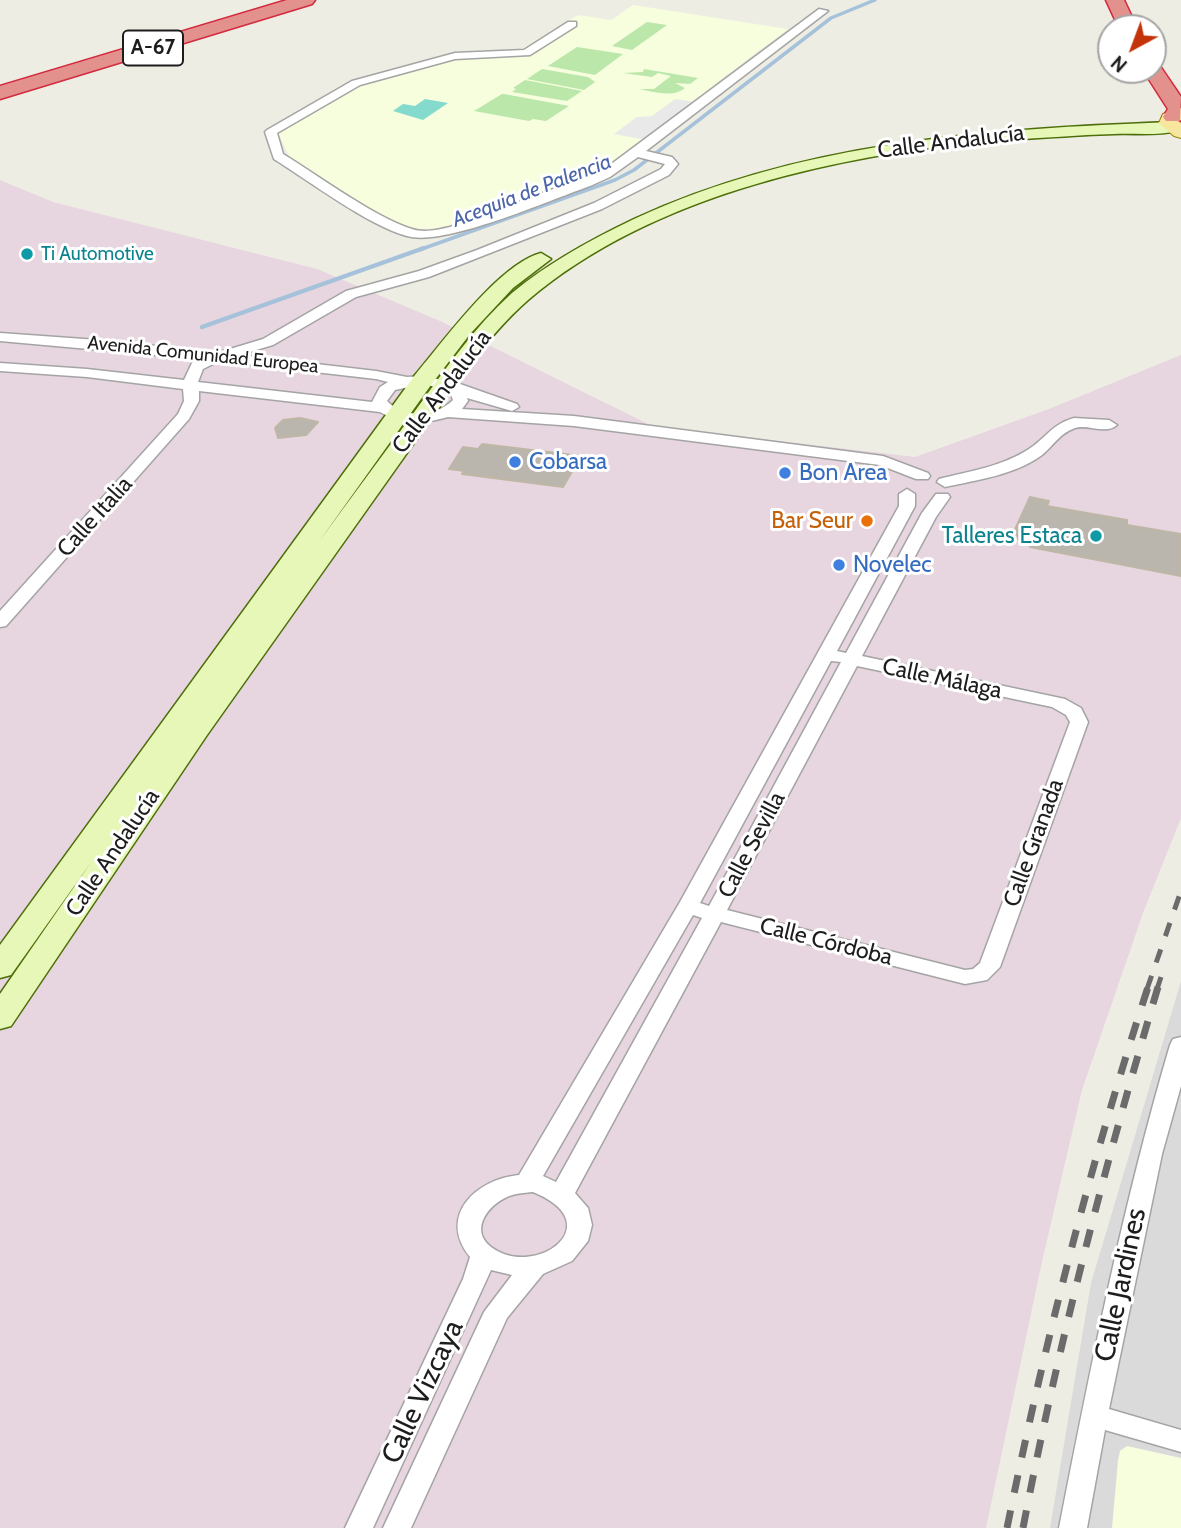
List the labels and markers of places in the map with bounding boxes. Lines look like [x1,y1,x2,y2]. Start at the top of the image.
place label: Ti Automotive [41,243,154,265]
marker: Ti Automotive [19,246,35,262]
place label: Cobarsa [529,448,607,476]
marker: Cobarsa [507,454,523,470]
place label: Bon Area [799,459,887,487]
marker: Bon Area [777,465,793,481]
place label: Bar Seur [771,507,853,535]
marker: Bar Seur [859,513,875,529]
place label: Talleres Estaca [942,522,1082,550]
marker: Talleres Estaca [1088,528,1104,544]
place label: Novelec [853,551,932,579]
marker: Novelec [831,557,847,573]

